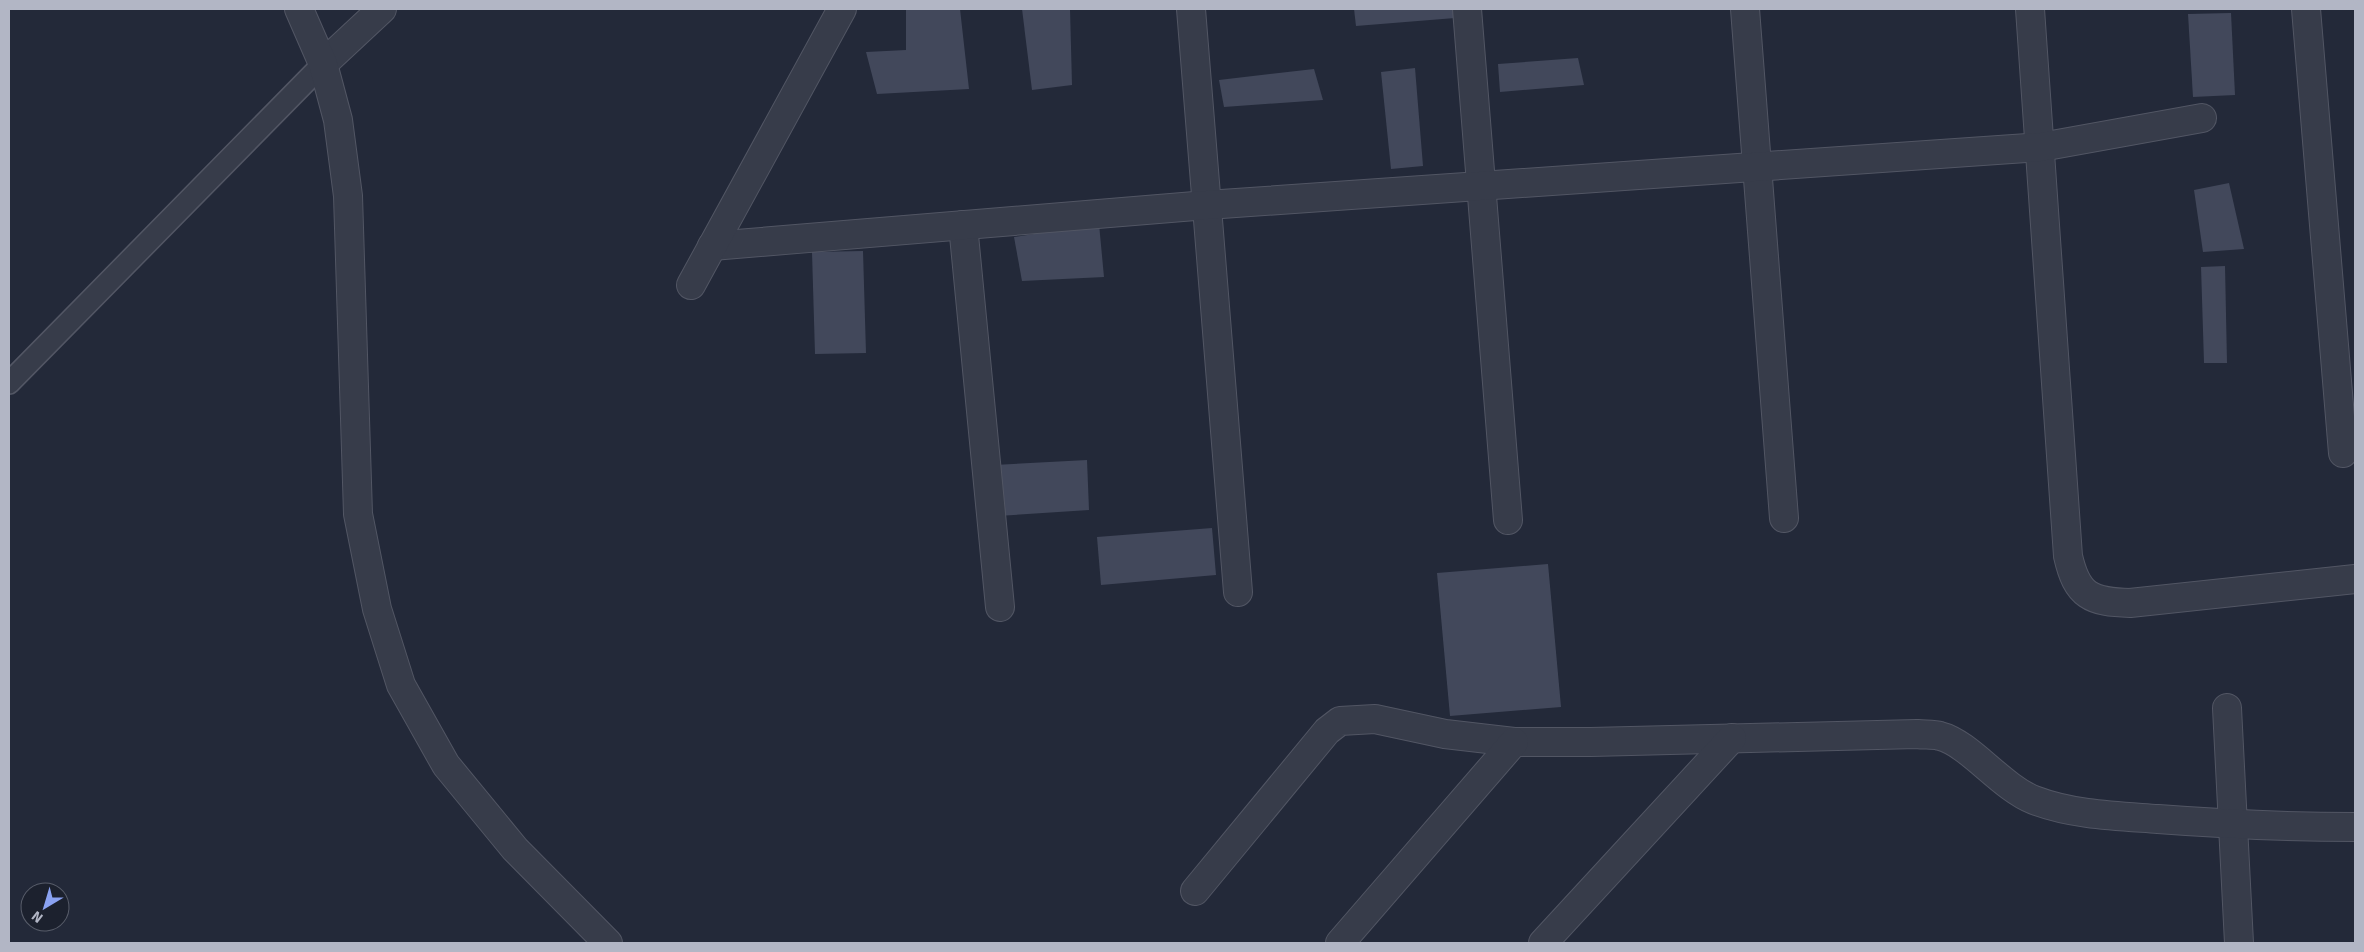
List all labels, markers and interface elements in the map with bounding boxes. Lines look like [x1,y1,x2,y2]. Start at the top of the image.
north arrow [20,882,70,932]
text: N [28,907,46,927]

